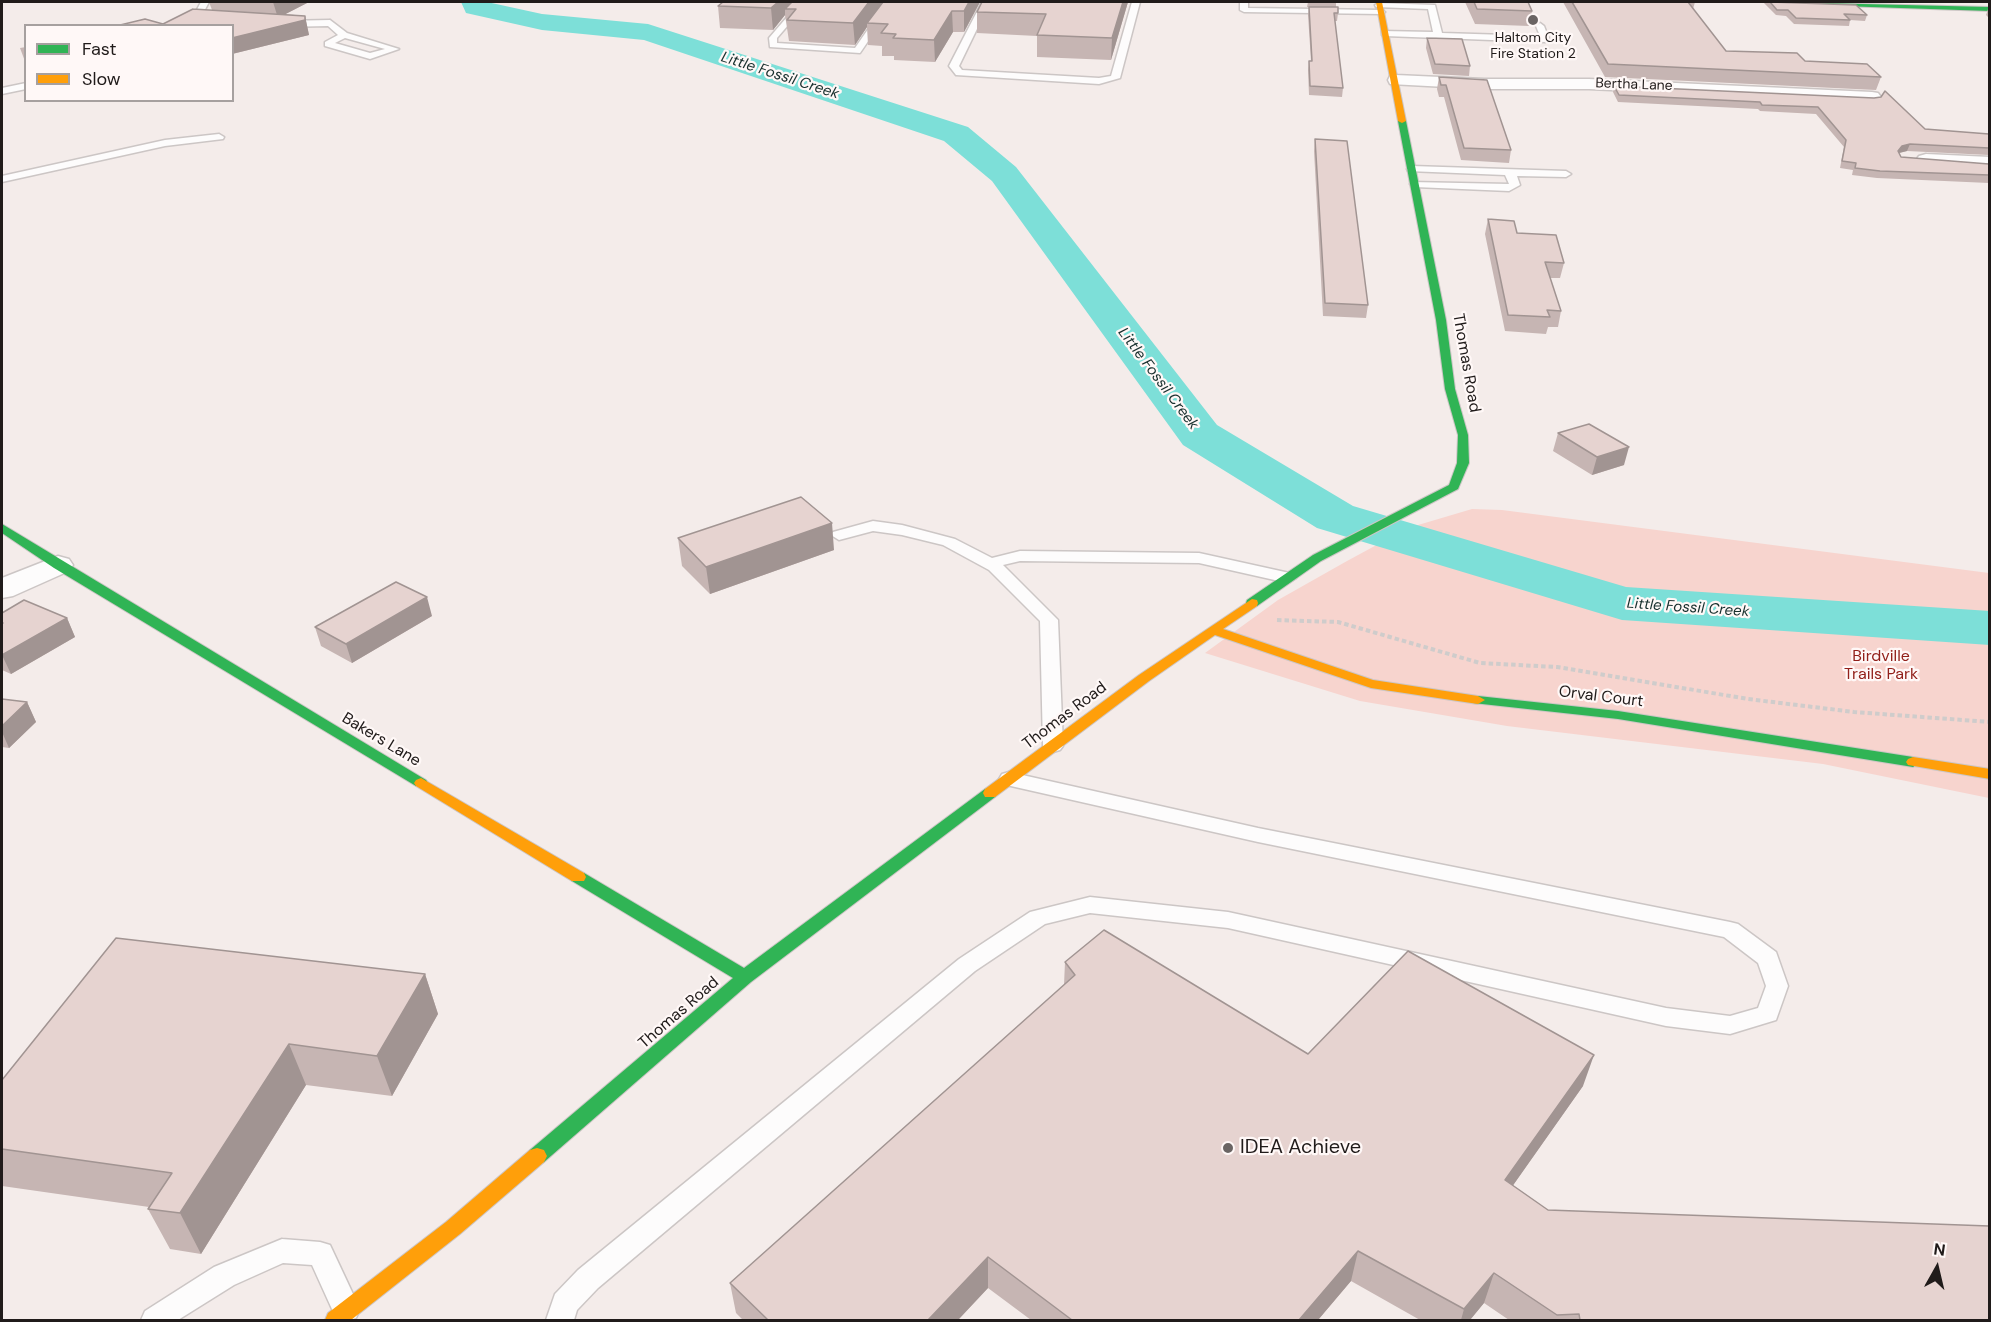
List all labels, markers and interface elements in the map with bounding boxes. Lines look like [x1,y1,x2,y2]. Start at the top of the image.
marker: Haltom City Fire Station 2 [1526,13,1540,27]
legend [24,24,234,102]
place label: Haltom City Fire Station 2 [1490,30,1576,62]
text: Fast [82,37,117,61]
water label: Little Fossil Creek [719,48,841,104]
text: Slow [82,67,121,91]
street label: Bertha Lane [1595,75,1673,95]
street label: Thomas Road [1448,312,1484,414]
water label: Little Fossil Creek [1114,324,1202,434]
water label: Little Fossil Creek [1626,595,1750,621]
park label: Birdville Trails Park [1844,647,1918,685]
street label: Thomas Road [1019,678,1111,754]
street label: Orval Court [1558,682,1644,712]
street label: Bakers Lane [338,709,424,771]
street label: Thomas Road [635,973,723,1053]
place label: IDEA Achieve [1240,1136,1361,1160]
marker: IDEA Achieve [1221,1141,1235,1155]
north arrow [1907,1238,1967,1298]
text: N [1932,1238,1947,1261]

